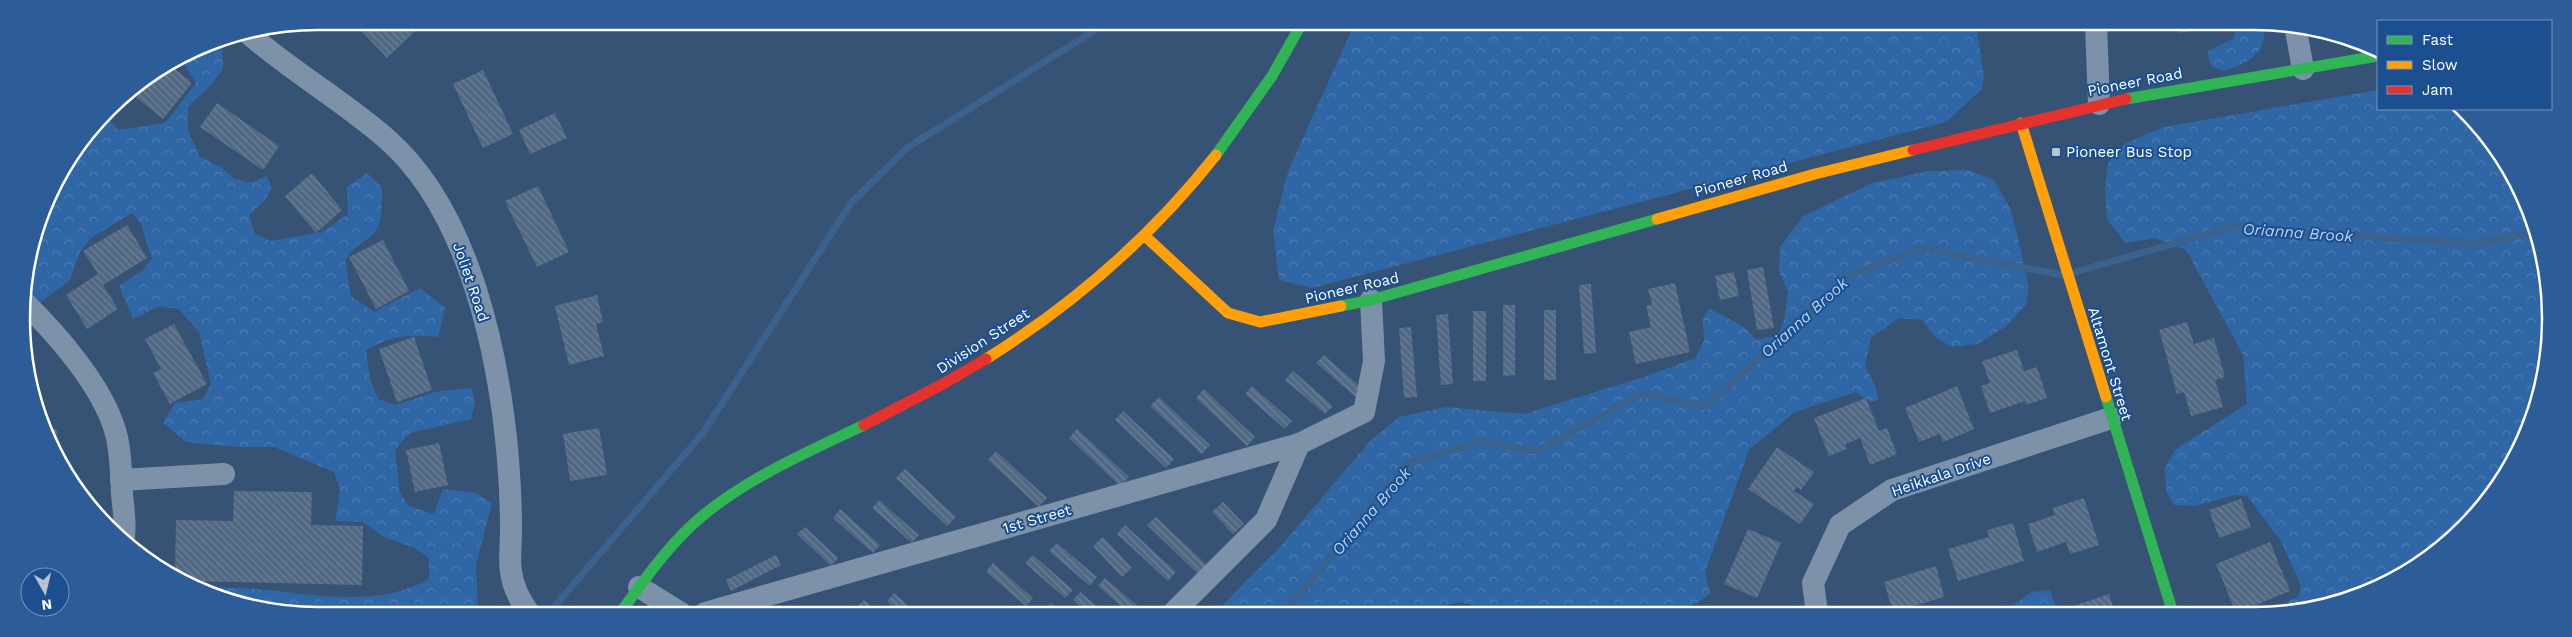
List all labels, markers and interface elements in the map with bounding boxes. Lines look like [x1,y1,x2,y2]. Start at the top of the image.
legend [2377,20,2552,110]
text: Fast [2422,31,2454,49]
text: Slow [2422,56,2458,74]
street label: Pioneer Road [2086,64,2184,100]
text: Jam [2422,81,2453,99]
place label: Pioneer Bus Stop [2066,143,2192,161]
marker: Pioneer Bus Stop [2050,146,2062,158]
street label: Pioneer Road [1692,157,1790,201]
water label: Orianna Brook [2242,219,2355,246]
street label: Joliet Road [449,240,493,324]
street label: Pioneer Road [1303,268,1401,308]
water label: Orianna Brook [1757,273,1853,361]
street label: Division Street [933,304,1033,378]
street label: Altamont Street [2084,305,2136,424]
street label: Heikkala Drive [1889,450,1993,500]
water label: Orianna Brook [1328,462,1416,559]
street label: 1st Street [1001,500,1074,537]
north arrow [20,567,70,617]
text: N [41,596,53,614]

